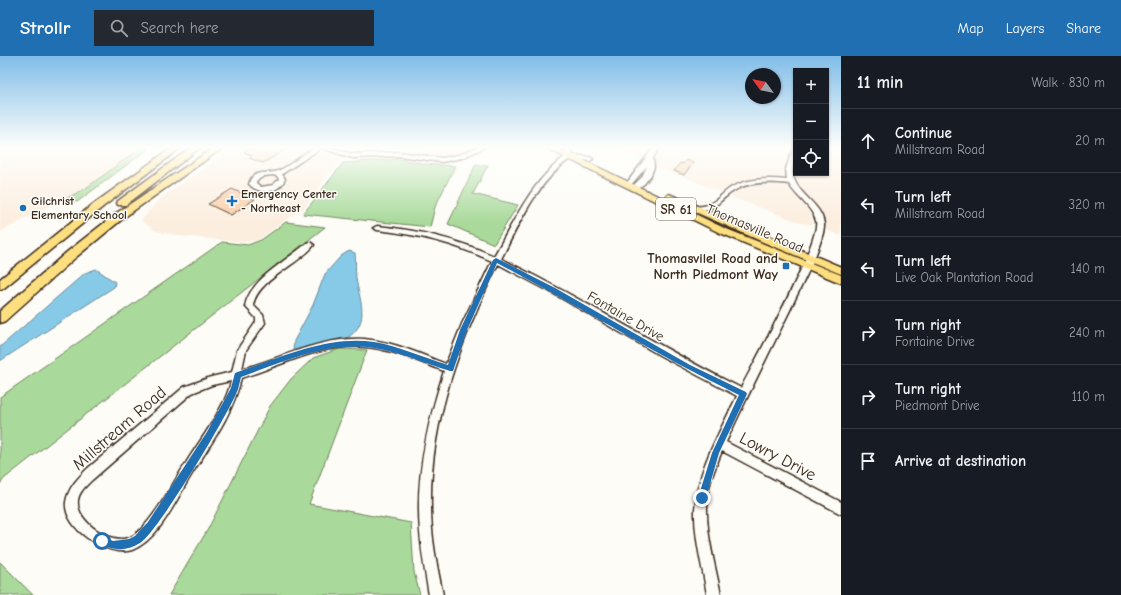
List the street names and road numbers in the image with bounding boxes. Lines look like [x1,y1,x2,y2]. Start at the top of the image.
road number: SR 61 [656,198,696,220]
street label: Thomasville Road [704,200,806,257]
street label: Fontaine Drive [584,288,667,345]
street label: Millstream Road [69,383,170,474]
street label: Lowry Drive [736,428,819,485]

